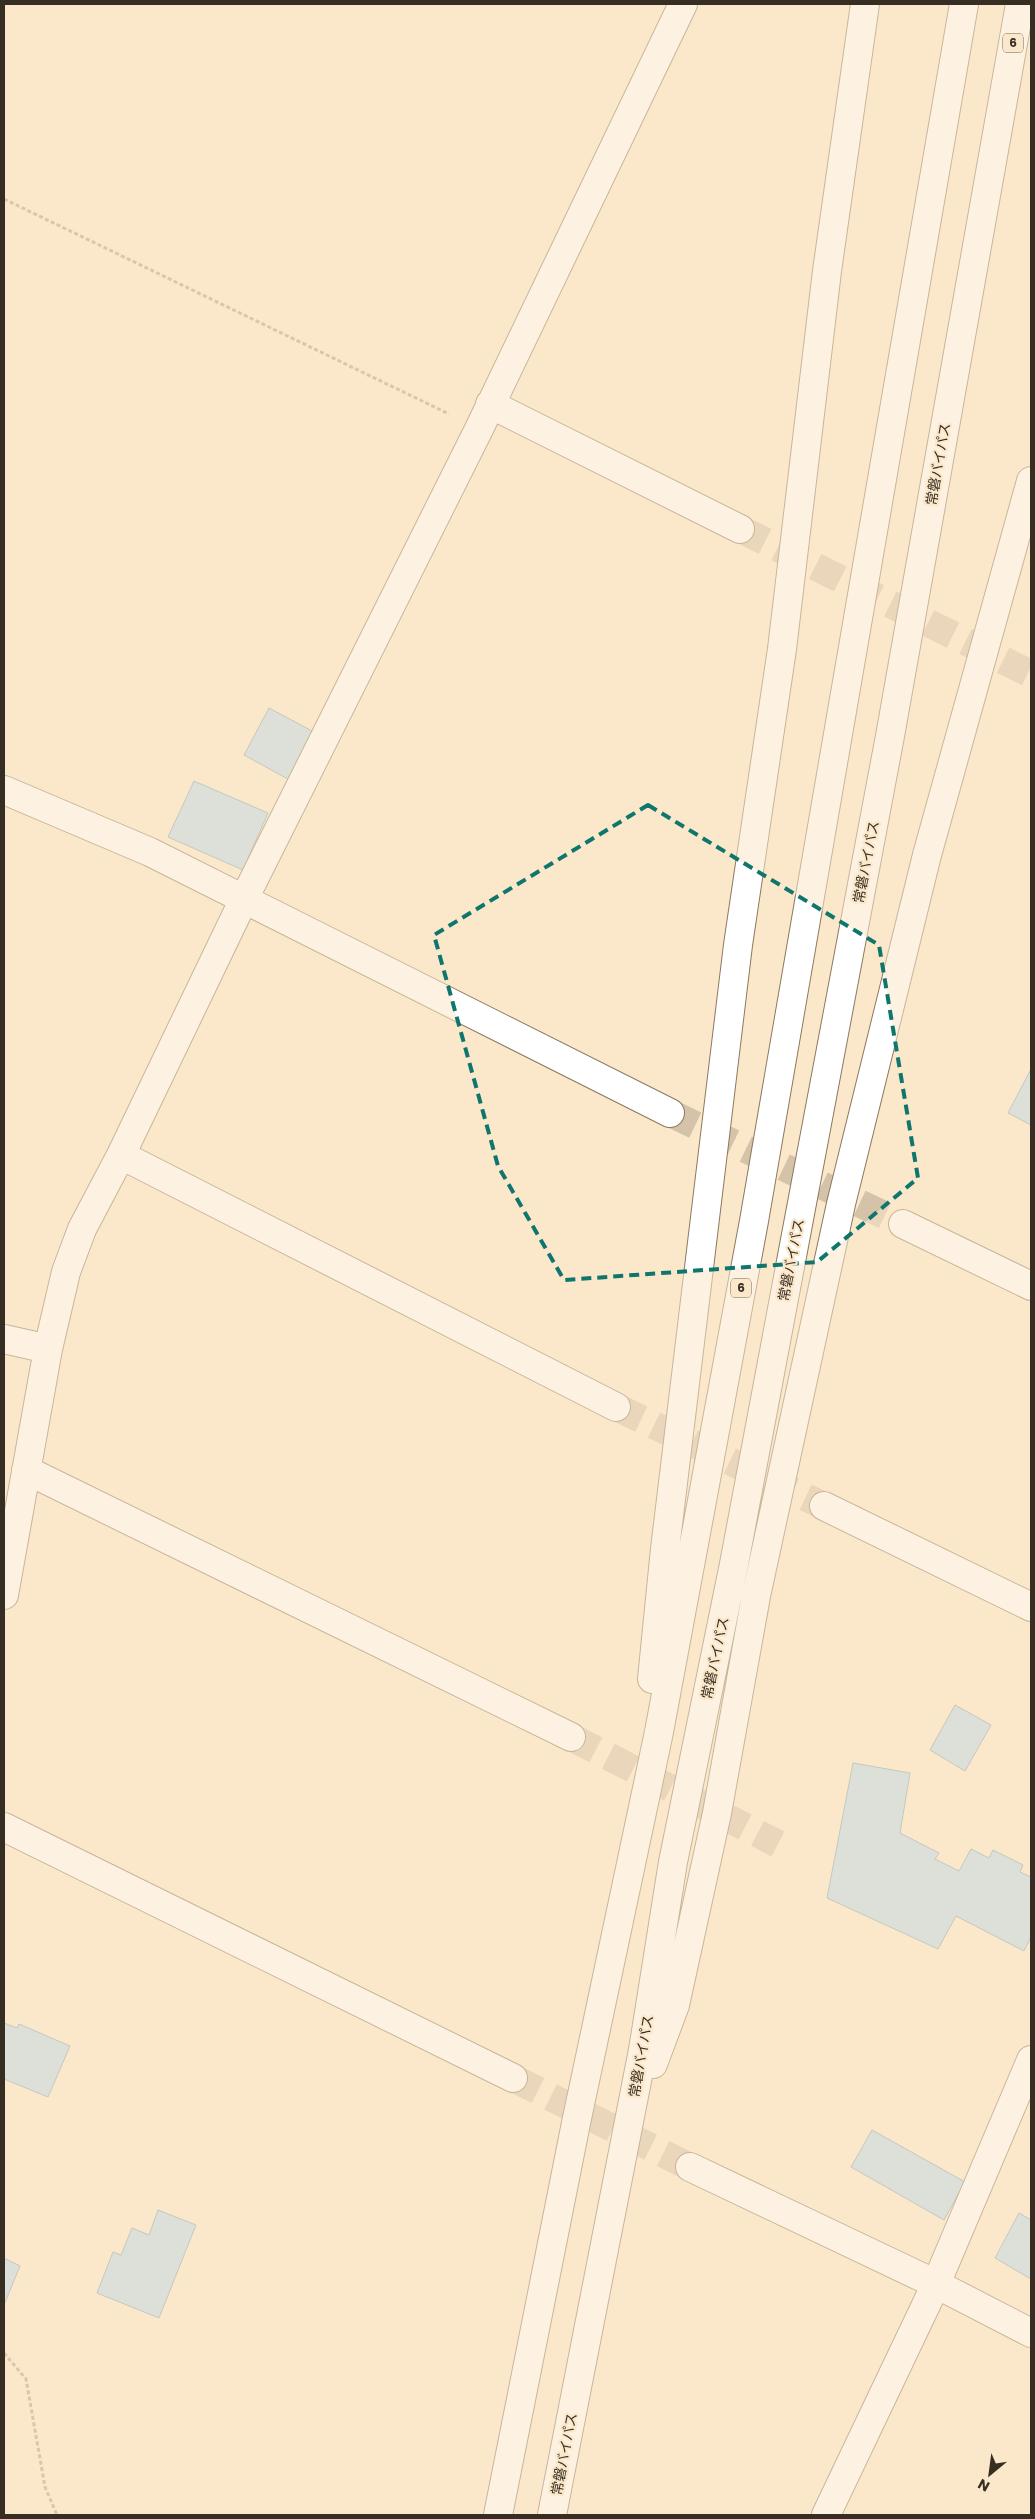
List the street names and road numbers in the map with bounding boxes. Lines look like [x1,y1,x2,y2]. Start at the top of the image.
road number: 6 [1003,34,1023,52]
street label: 常磐バイパス [921,421,955,507]
street label: 常磐バイパス [848,819,884,905]
street label: 常磐バイパス [773,1217,809,1303]
road number: 6 [731,1278,751,1298]
street label: 常磐バイパス [697,1615,733,1701]
street label: 常磐バイパス [624,2013,658,2099]
street label: 常磐バイパス [546,2411,582,2497]

